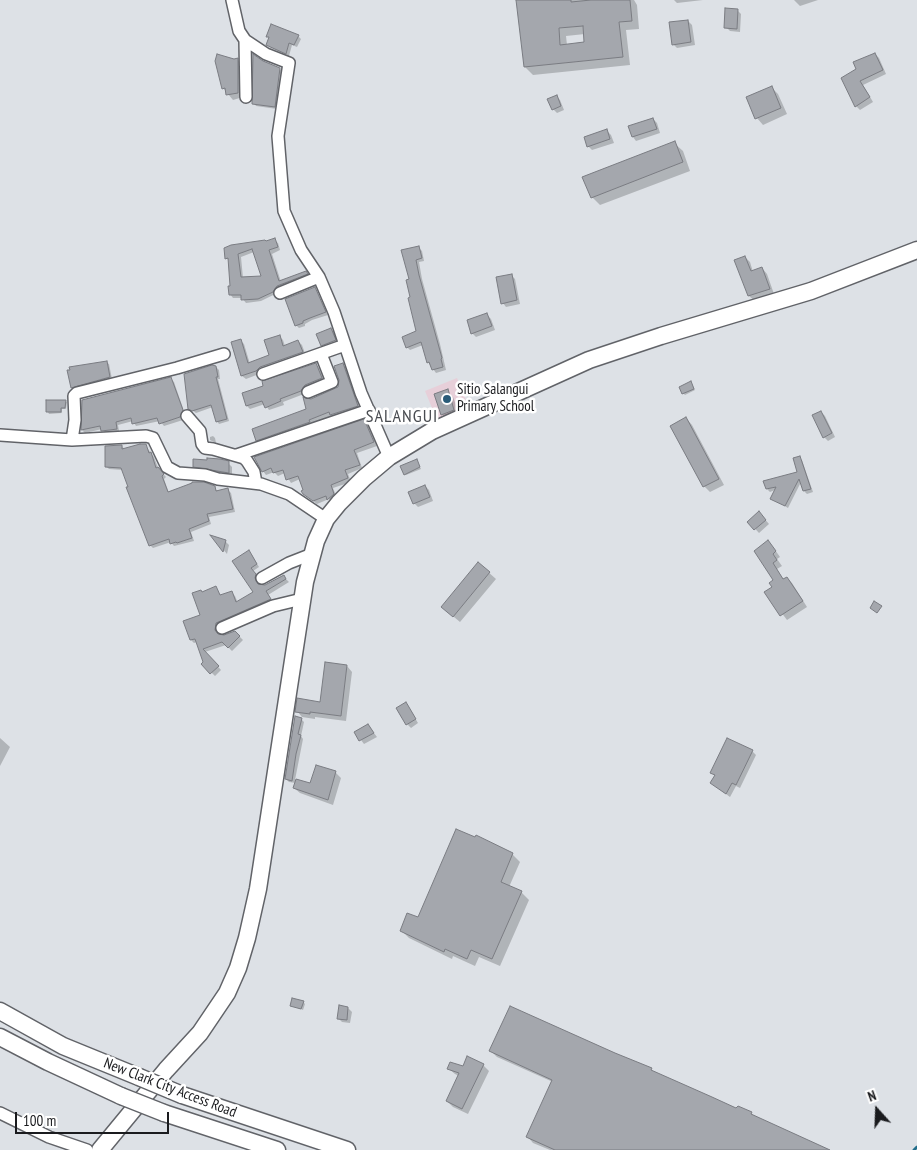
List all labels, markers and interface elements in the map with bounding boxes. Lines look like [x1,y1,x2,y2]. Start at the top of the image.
place label: Sitio Salangui Primary School [457,381,534,416]
marker: Sitio Salangui Primary School [441,393,453,405]
district label: SALANGUI [365,406,439,428]
street label: New Clark City Access Road [101,1054,239,1122]
north arrow [852,1085,902,1135]
text: N [865,1086,879,1106]
scale bar [18,1102,171,1134]
text: 100 m [23,1111,56,1130]

